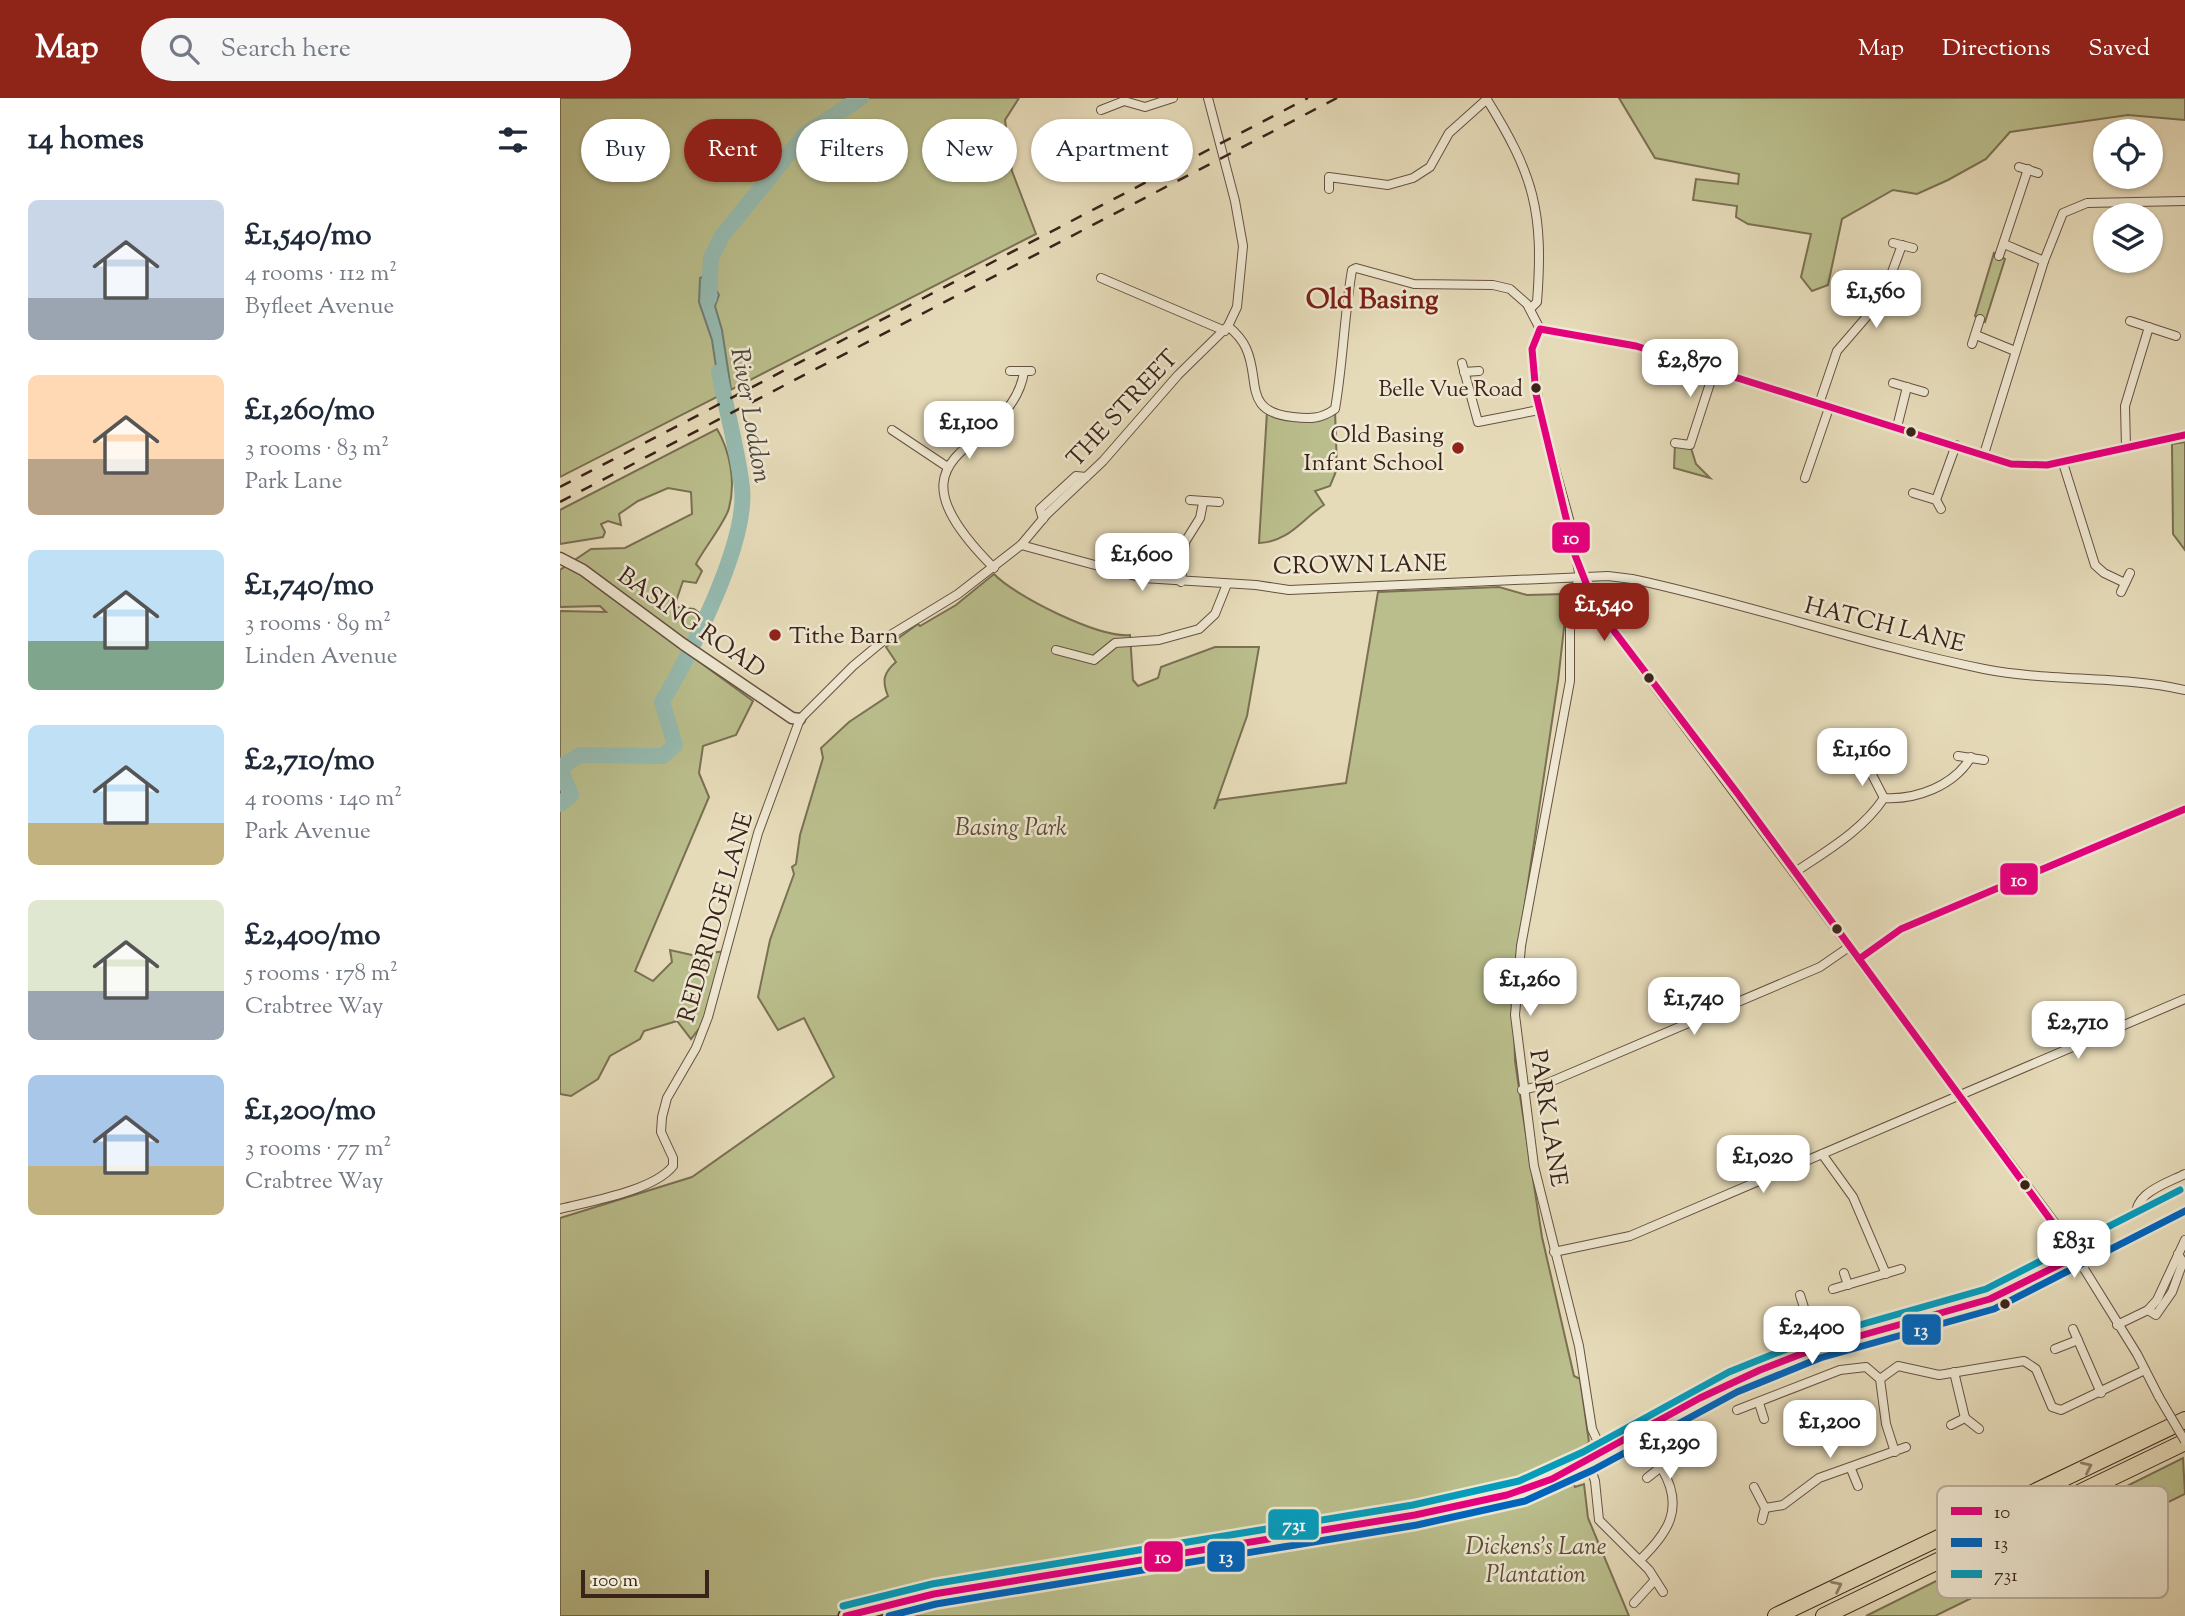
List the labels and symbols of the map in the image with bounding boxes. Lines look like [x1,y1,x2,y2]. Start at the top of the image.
pin: £1,560 [1819,271,1933,330]
district label: Old Basing [1306,281,1439,321]
pin: £2,870 [1633,340,1747,399]
street label: THE STREET [1060,343,1187,476]
water label: River Loddon [719,345,780,486]
place label: Belle Vue Road [1378,375,1523,407]
marker: Belle Vue Road [1529,381,1543,395]
pin: £1,100 [912,402,1026,461]
place label: Old Basing Infant School [1304,419,1444,481]
unlabelled marker [1904,425,1918,439]
marker: Old Basing Infant School [1450,440,1466,456]
line badge: 10 [1551,521,1591,554]
text: 10 [1563,526,1579,553]
pin: £1,600 [1085,533,1199,593]
street label: CROWN LANE [1273,547,1448,585]
street label: BASING ROAD [610,560,772,687]
pin: £1,540 [1547,584,1661,643]
street label: HATCH LANE [1801,590,1969,662]
place label: Tithe Barn [789,620,899,654]
marker: Tithe Barn [767,627,783,643]
unlabelled marker [1642,671,1656,685]
pin: £1,160 [1805,728,1919,788]
street label: REDBRIDGE LANE [671,808,763,1026]
park label: Basing Park [955,812,1067,846]
line badge: 10 [1999,862,2039,896]
text: 10 [2011,868,2027,895]
unlabelled marker [1830,922,1844,936]
pin: £1,260 [1473,958,1587,1018]
pin: £1,740 [1637,978,1751,1037]
pin: £2,710 [2021,1002,2135,1061]
street label: PARK LANE [1519,1047,1575,1190]
pin: £1,020 [1706,1136,1820,1195]
unlabelled marker [2018,1178,2032,1192]
pin: £831 [2033,1220,2115,1280]
unlabelled marker [1998,1297,2012,1311]
pin: £2,400 [1755,1306,1869,1366]
line badge: 13 [1901,1313,1942,1346]
text: 13 [1914,1318,1928,1345]
pin: £1,200 [1773,1400,1887,1460]
pin: £1,290 [1613,1422,1727,1481]
one-way arrow [2080,1461,2092,1475]
legend [1937,1486,2168,1598]
text: 10 [1994,1500,2010,1527]
line badge: 731 [1267,1508,1320,1541]
text: 731 [1282,1513,1306,1540]
park label: Dickens's Lane Plantation [1466,1531,1606,1593]
text: 13 [1994,1531,2008,1558]
line badge: 10 [1143,1540,1184,1573]
line badge: 13 [1206,1540,1246,1573]
text: 10 [1155,1545,1171,1572]
text: 13 [1219,1545,1233,1572]
text: 731 [1994,1563,2018,1590]
scale bar [581,1567,709,1599]
one-way arrow [1830,1580,1842,1594]

